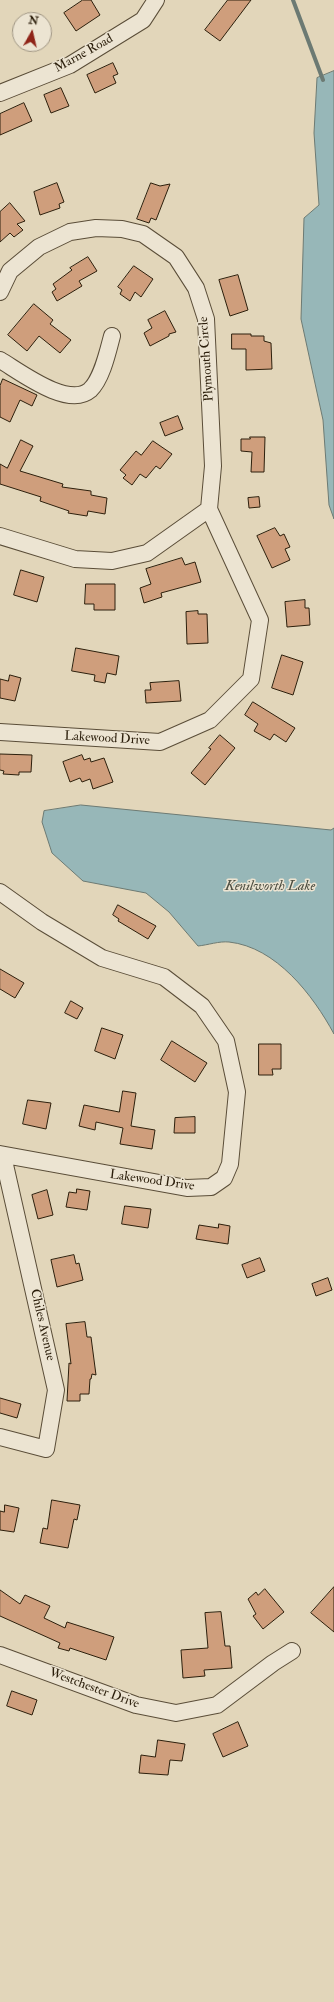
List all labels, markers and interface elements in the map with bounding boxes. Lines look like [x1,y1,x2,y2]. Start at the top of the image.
north arrow [12,12,52,52]
text: N [28,13,39,28]
street label: Marne Road [52,31,116,77]
street label: Plymouth Circle [196,316,218,402]
street label: Lakewood Drive [64,729,150,749]
water label: Kenilworth Lake [225,879,315,895]
street label: Lakewood Drive [109,1167,195,1195]
street label: Chiles Avenue [26,1288,58,1362]
street label: Westchester Drive [47,1665,141,1713]

